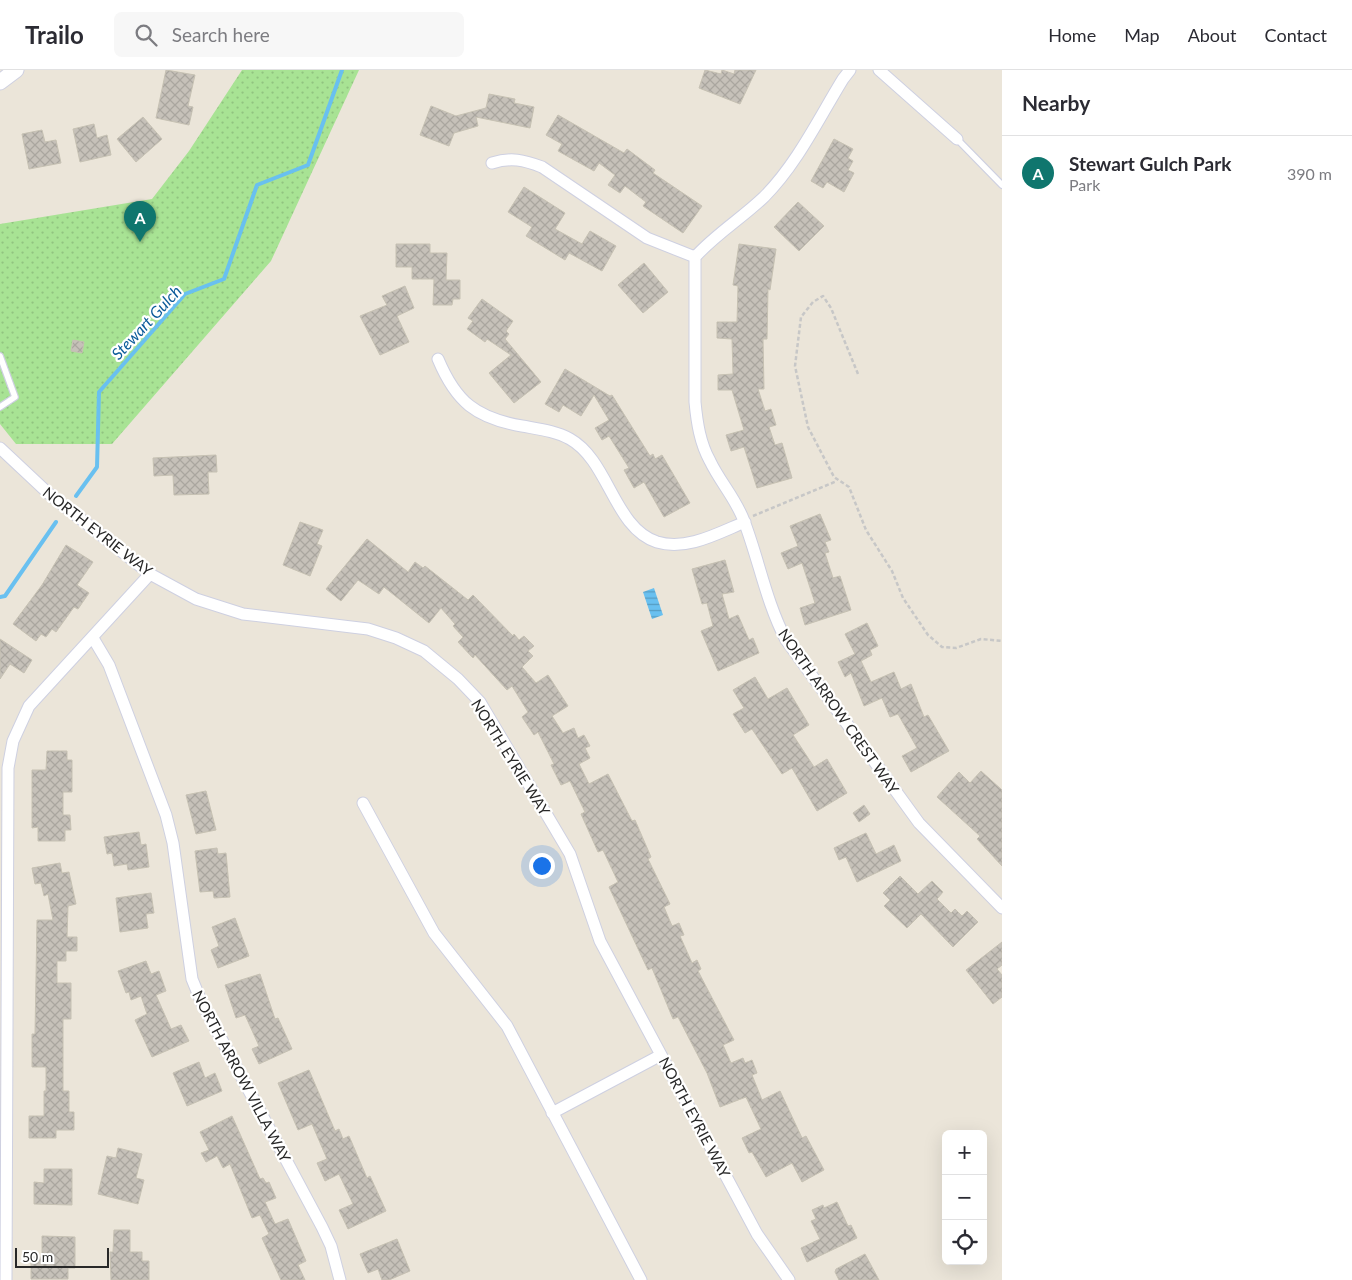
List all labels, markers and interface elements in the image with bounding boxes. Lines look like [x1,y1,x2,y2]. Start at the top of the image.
search box [114,12,464,57]
text: Trailo [25,20,84,49]
icon: search [132,21,160,49]
text: Search here [172,23,270,46]
text: Home [1048,24,1096,46]
text: Map [1124,24,1160,46]
text: About [1188,24,1237,46]
text: Contact [1265,24,1327,46]
text: Nearby [1022,90,1090,115]
text: Stewart Gulch Park [1069,152,1231,175]
text: A [1032,164,1044,183]
text: 390 m [1287,164,1332,183]
text: Park [1069,175,1100,194]
pin: A [124,201,156,242]
water label: Stewart Gulch [107,281,185,363]
street label: NORTH EYRIE WAY [40,483,157,580]
street label: NORTH ARROW CREST WAY [775,625,903,798]
street label: NORTH EYRIE WAY [468,695,554,819]
your location [529,853,555,879]
street label: NORTH ARROW VILLA WAY [189,987,295,1165]
street label: NORTH EYRIE WAY [656,1054,735,1181]
map controls [942,1130,987,1265]
button: + [942,1130,987,1175]
button: − [942,1175,987,1220]
button: locate [942,1220,987,1265]
scale bar [15,1245,109,1268]
text: 50 m [22,1248,53,1265]

